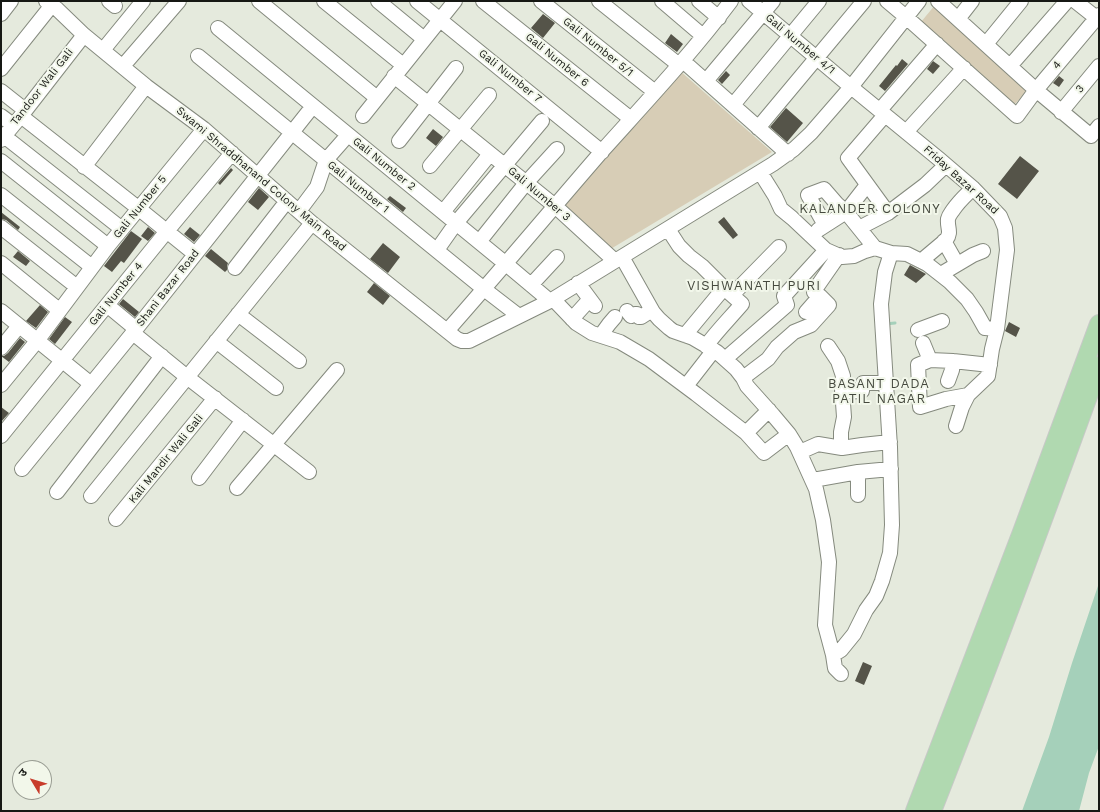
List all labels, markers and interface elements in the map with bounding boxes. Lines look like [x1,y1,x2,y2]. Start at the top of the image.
street label: Gali Number 4/1 [763,11,837,77]
street label: Gali Number 5/1 [560,15,636,79]
street label: Gali Number 6 [523,30,591,90]
street label: Tandoor Wali Gali [8,46,76,128]
street label: Gali Number 7 [476,47,544,105]
street label: 4 [1050,58,1064,72]
street label: 3 [1073,82,1087,96]
street label: Swami Shraddhanand Colony Main Road [174,104,348,254]
street label: Gali Number 2 [350,135,418,193]
street label: Friday Bazar Road [921,143,1001,217]
street label: Gali Number 1 [325,158,391,216]
street label: Gali Number 3 [505,164,573,224]
street label: Gali Number 5 [111,173,169,241]
district label: KALANDER COLONY [799,201,941,217]
street label: Shani Bazar Road [134,247,202,329]
street label: Gali Number 4 [86,260,146,328]
district label: VISHWANATH PURI [687,278,821,294]
district label: BASANT DADA PATIL NAGAR [828,376,930,407]
street label: Kali Mandir Wali Gali [126,412,206,506]
north arrow [12,760,52,800]
text: उ [16,766,30,779]

